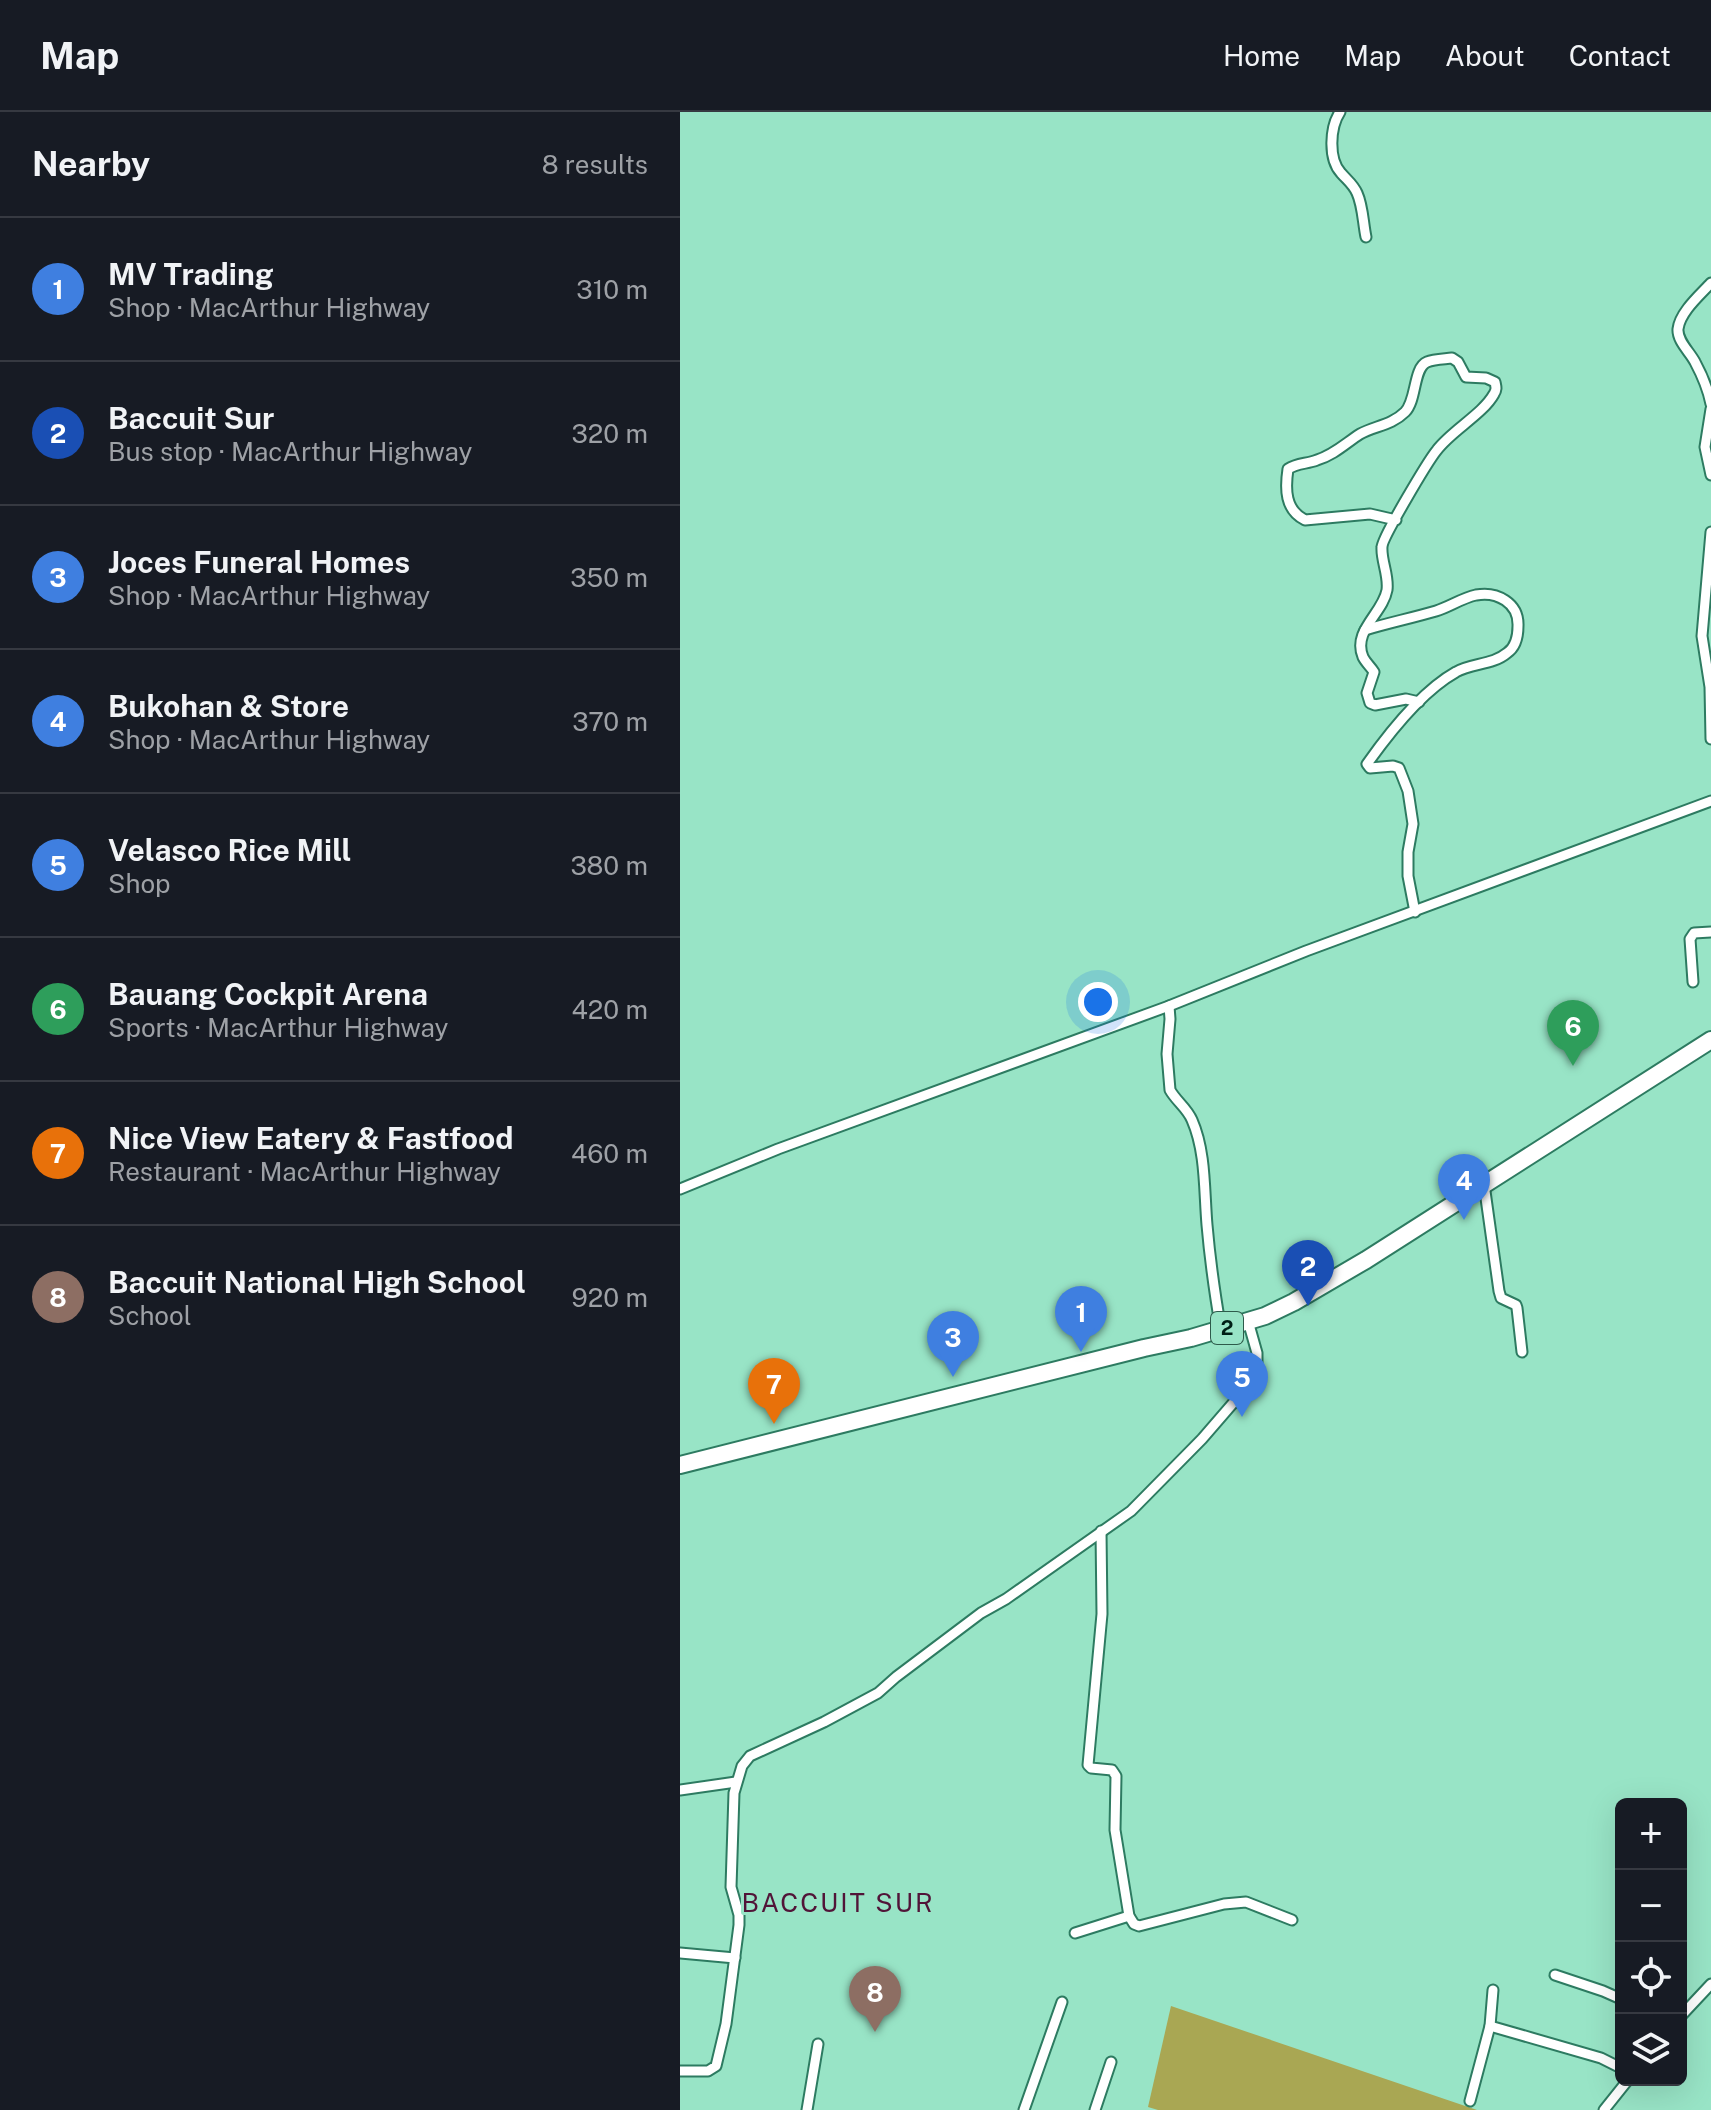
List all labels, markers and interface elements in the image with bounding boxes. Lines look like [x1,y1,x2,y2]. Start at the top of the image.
text: Map [40,33,119,78]
text: Home [1223,39,1300,72]
text: Map [1344,39,1401,72]
text: About [1445,39,1525,72]
text: Contact [1569,39,1671,72]
text: Nearby [32,144,150,184]
text: 8 results [542,149,648,180]
text: MV Trading [108,256,274,292]
text: 1 [52,274,64,305]
text: 310 m [576,274,648,305]
text: Shop · MacArthur Highway [108,292,430,323]
text: Baccuit Sur [108,400,274,436]
text: 2 [50,418,66,449]
text: 320 m [571,418,648,449]
text: Bus stop · MacArthur Highway [108,436,472,467]
text: Joces Funeral Homes [108,544,410,580]
text: 3 [49,562,67,593]
text: 350 m [570,562,648,593]
text: Shop · MacArthur Highway [108,580,430,611]
text: Bukohan & Store [108,688,349,724]
text: 4 [49,706,67,737]
text: 370 m [572,706,648,737]
text: Shop · MacArthur Highway [108,724,430,755]
text: Velasco Rice Mill [108,832,351,868]
text: 5 [49,850,67,881]
text: 380 m [570,850,648,881]
text: Shop [108,868,171,899]
text: Bauang Cockpit Arena [108,976,428,1012]
your location [1078,982,1118,1022]
text: 6 [49,994,67,1025]
text: 420 m [571,994,648,1025]
pin: 6 [1547,1000,1599,1066]
text: Sports · MacArthur Highway [108,1012,448,1043]
text: Nice View Eatery & Fastfood [108,1120,514,1156]
text: 7 [50,1138,66,1169]
text: 460 m [571,1138,648,1169]
pin: 4 [1438,1154,1490,1220]
text: Restaurant · MacArthur Highway [108,1156,501,1187]
pin: 2 [1282,1240,1334,1306]
text: Baccuit National High School [108,1264,526,1300]
text: 8 [49,1282,67,1313]
text: 920 m [572,1282,648,1313]
pin: 1 [1055,1286,1107,1352]
text: School [108,1300,192,1331]
pin: 3 [927,1311,979,1377]
road number: 2 [1211,1312,1243,1344]
pin: 5 [1216,1351,1268,1417]
pin: 7 [748,1358,800,1424]
map controls [1615,1798,1687,2086]
button: + [1615,1798,1687,1870]
button: − [1615,1870,1687,1942]
district label: BACCUIT SUR [741,1887,935,1918]
button: locate [1615,1942,1687,2014]
pin: 8 [849,1966,901,2032]
button: layers [1615,2014,1687,2086]

